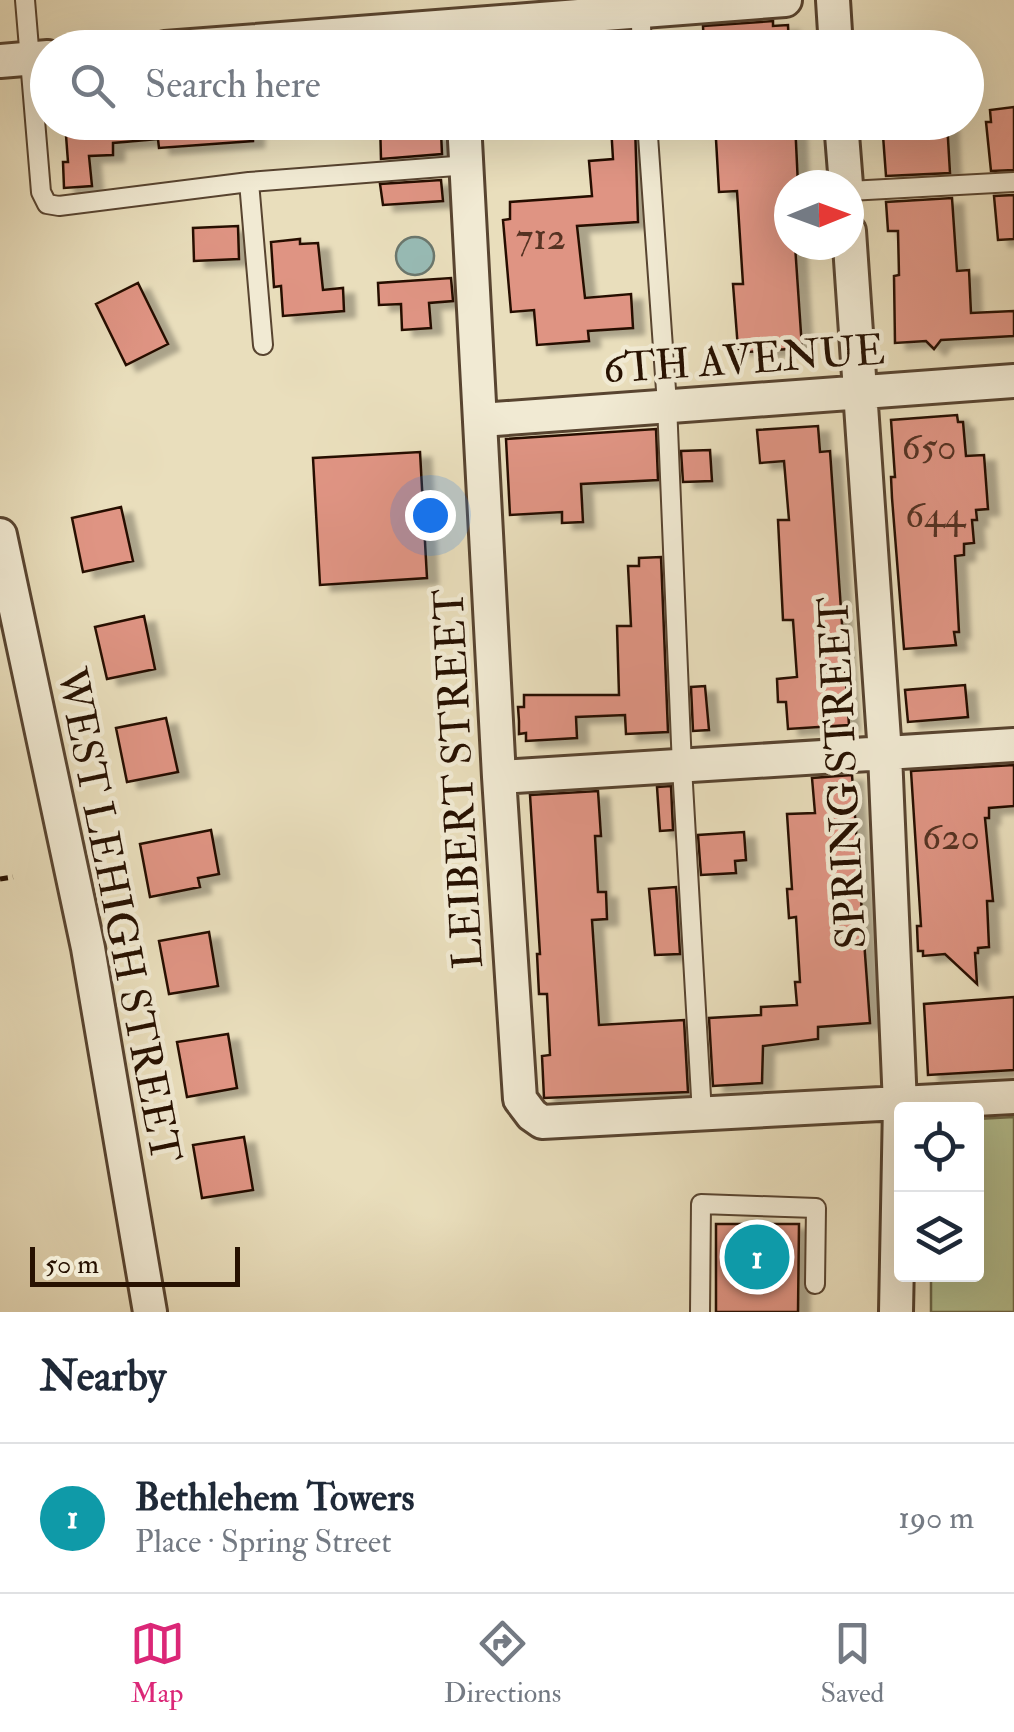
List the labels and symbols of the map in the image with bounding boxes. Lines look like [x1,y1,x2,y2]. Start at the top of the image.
north arrow [774,170,864,260]
house number: 712 [516,213,566,261]
street label: 6TH AVENUE [601,324,887,396]
house number: 650 [902,423,957,471]
your location [405,490,456,541]
house number: 644 [905,491,967,539]
street label: LEIBERT STREET [423,587,495,970]
street label: SPRING STREET [808,596,878,950]
street label: WEST LEHIGH STREET [44,663,192,1167]
house number: 620 [922,813,980,861]
pin: 1 [724,1220,790,1294]
scale bar [30,1242,240,1286]

